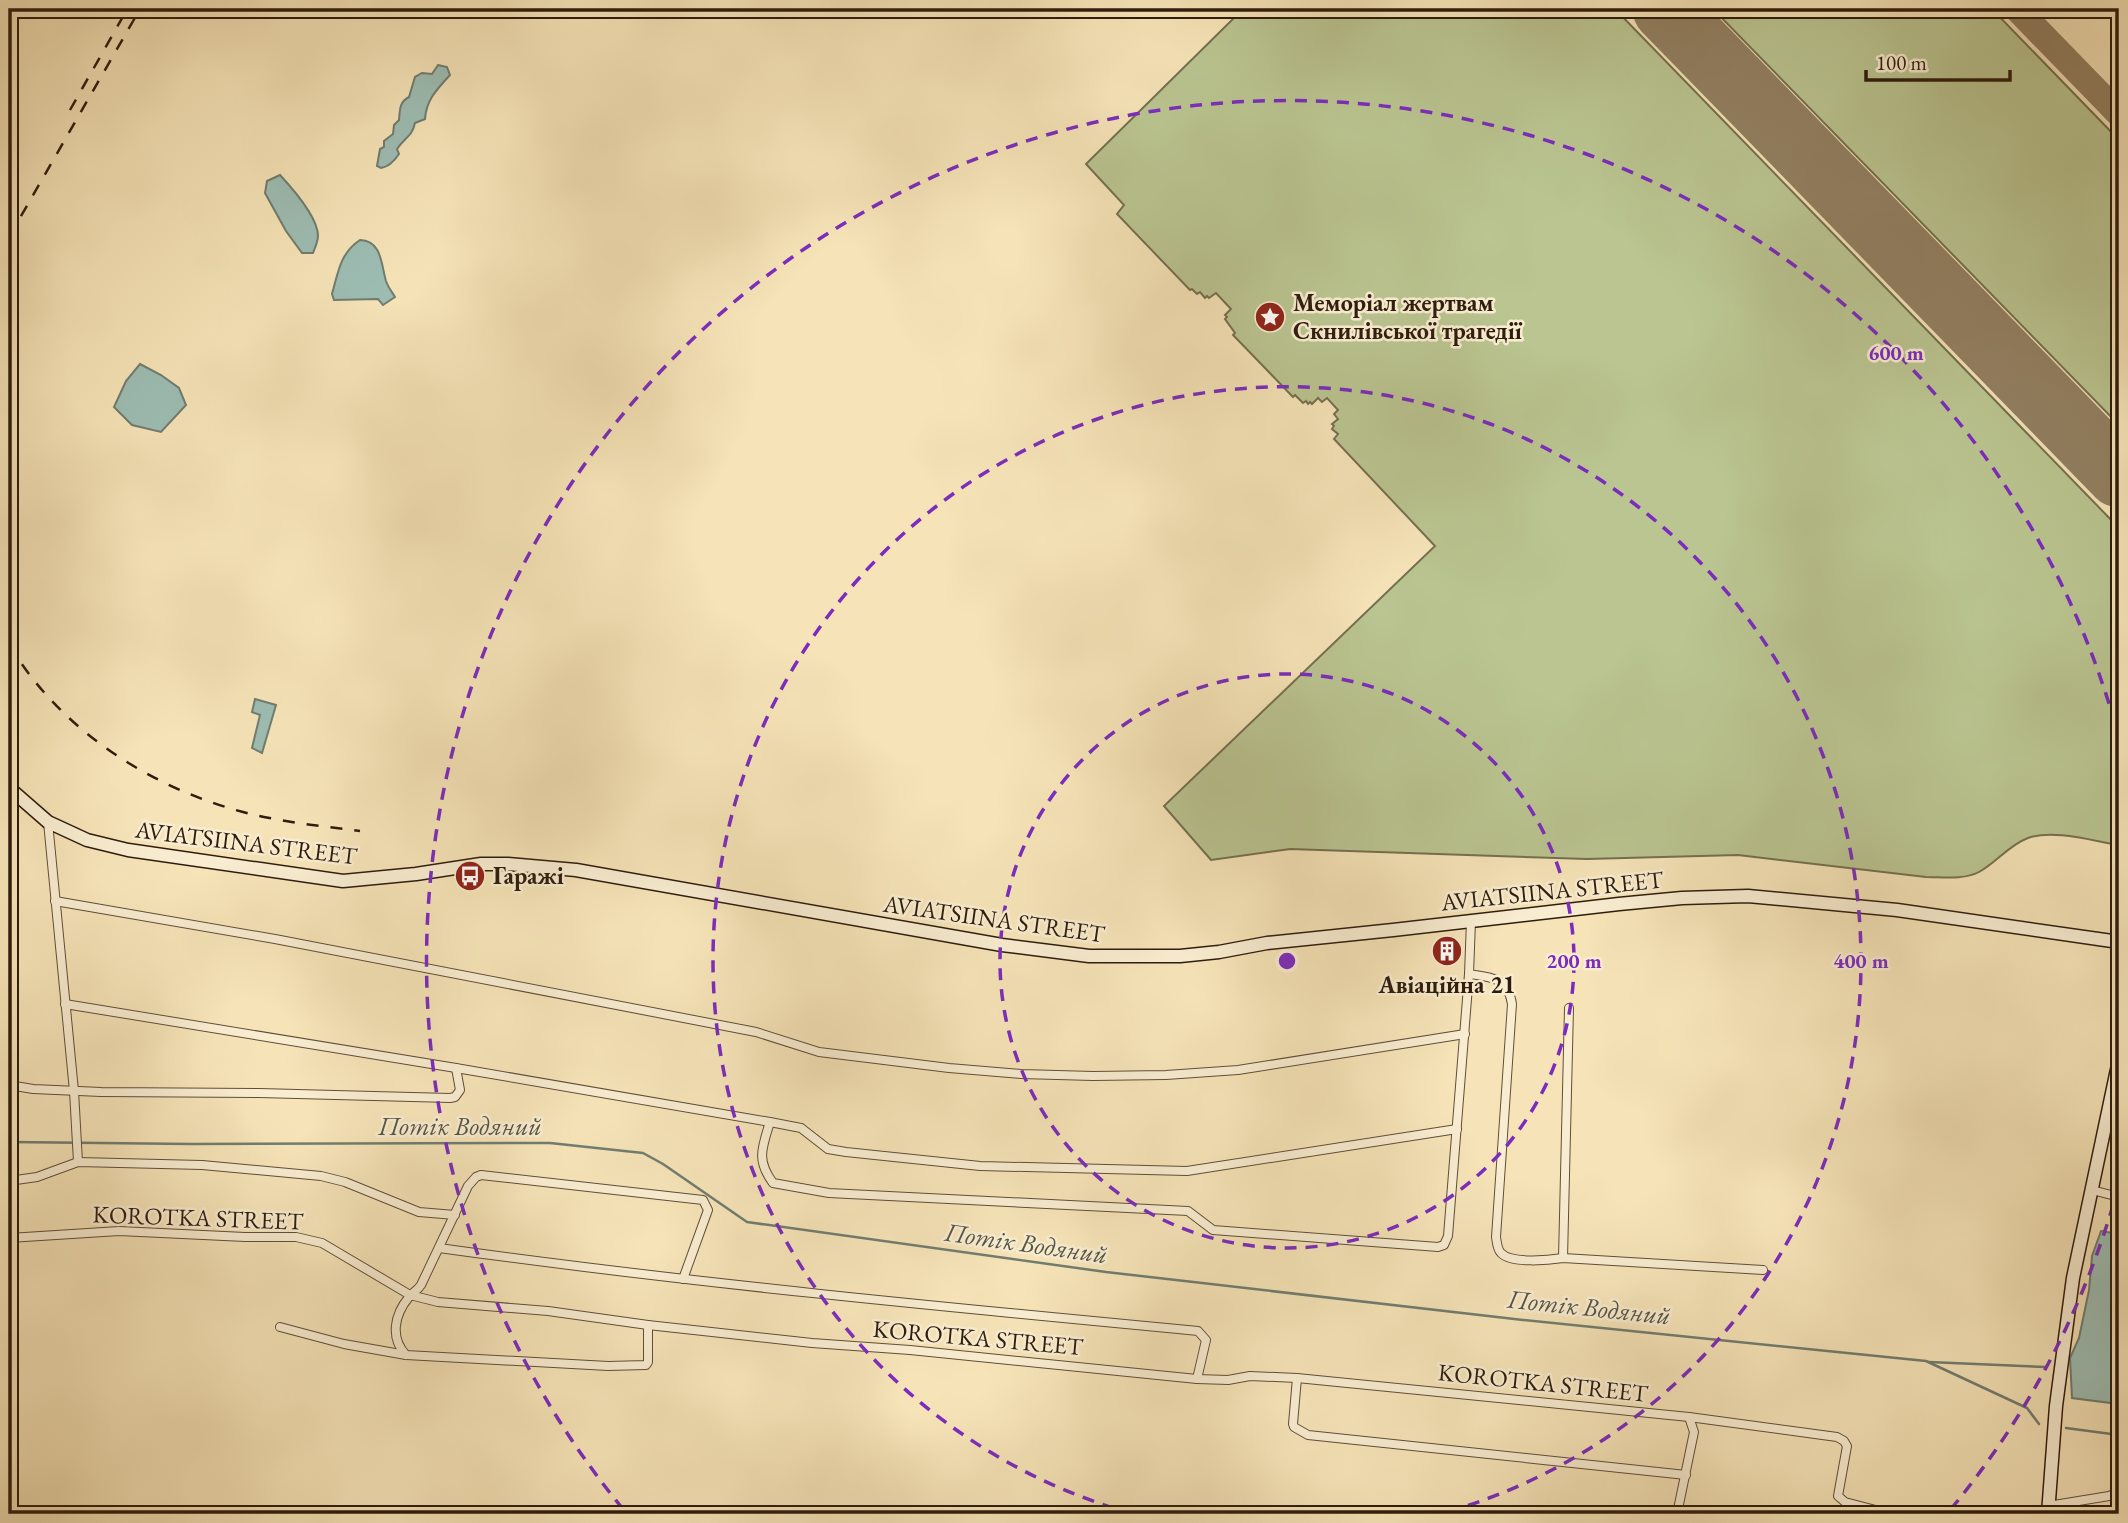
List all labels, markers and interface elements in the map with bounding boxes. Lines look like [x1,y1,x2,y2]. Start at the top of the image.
scale bar [1866,38,2009,82]
text: 100 m [1876,49,1927,76]
place label: Меморіал жертвам Скнилівської трагедії [1293,287,1523,346]
place icon: Меморіал жертвам Скнилівської трагедії [1253,300,1287,334]
text: 600 m [1868,339,1924,366]
street label: AVIATSIINA STREET [132,813,360,872]
bus stop icon: Гаражі [453,859,487,893]
place label: Гаражі [493,860,564,891]
street label: AVIATSIINA STREET [1438,863,1666,918]
street label: AVIATSIINA STREET [880,887,1108,950]
building icon: Авіаційна 21 [1430,934,1464,968]
text: 200 m [1546,947,1602,974]
text: 400 m [1833,947,1889,974]
centre of rings [1275,949,1299,973]
place label: Авіаційна 21 [1377,969,1516,1000]
water label: Потік Водяний [377,1109,542,1143]
street label: KOROTKA STREET [92,1198,305,1237]
water label: Потік Водяний [942,1215,1109,1271]
water label: Потік Водяний [1505,1281,1672,1332]
street label: KOROTKA STREET [872,1313,1085,1362]
street label: KOROTKA STREET [1437,1356,1650,1409]

